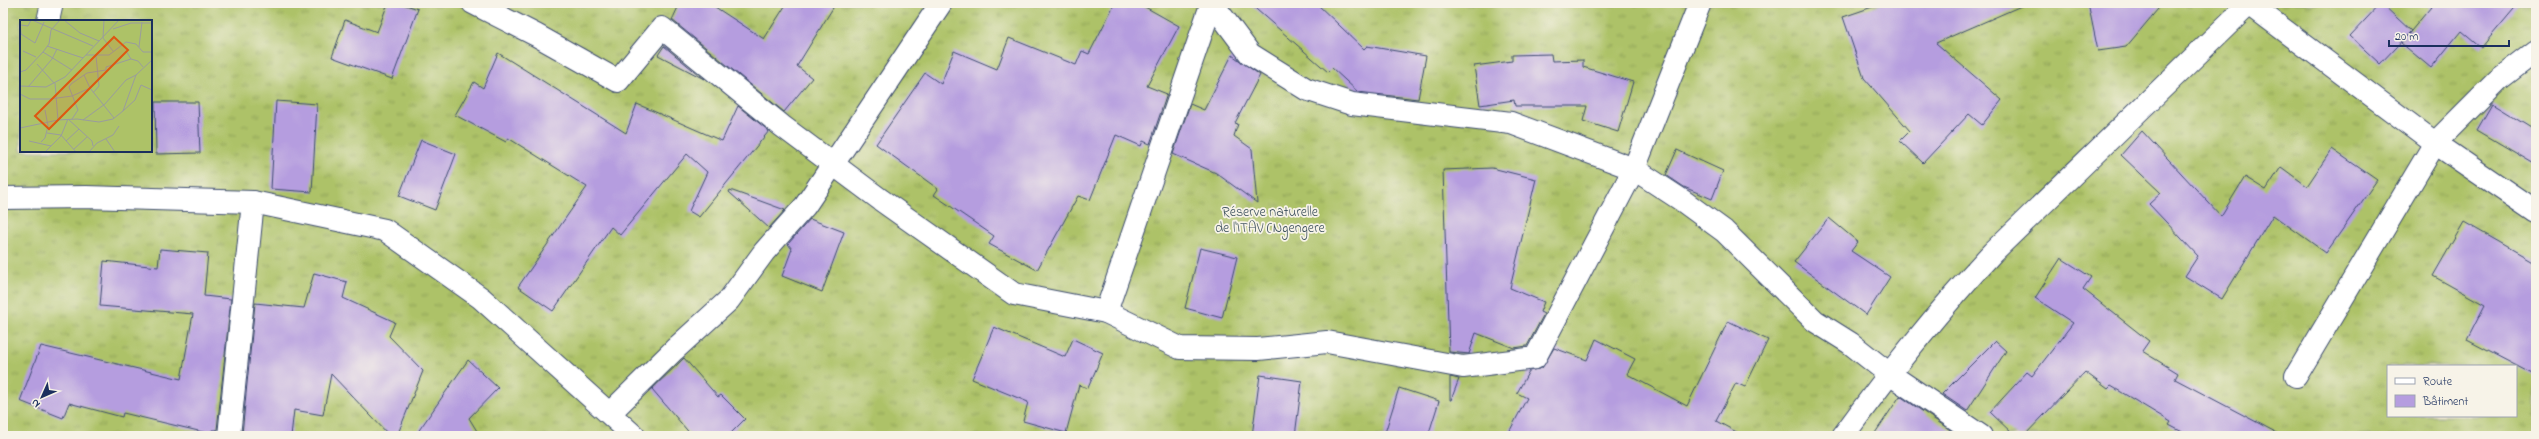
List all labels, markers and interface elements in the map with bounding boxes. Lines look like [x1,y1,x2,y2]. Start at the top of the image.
inset map [20,20,152,152]
scale bar [2389,22,2509,48]
text: 20 m [2395,28,2418,46]
park label: Réserve naturelle de l'ITAV (Ngengere [1215,202,1325,240]
legend [2387,365,2517,417]
text: Route [2423,373,2453,391]
north arrow [22,377,62,417]
text: Bâtiment [2422,393,2468,411]
text: N [27,395,44,412]

